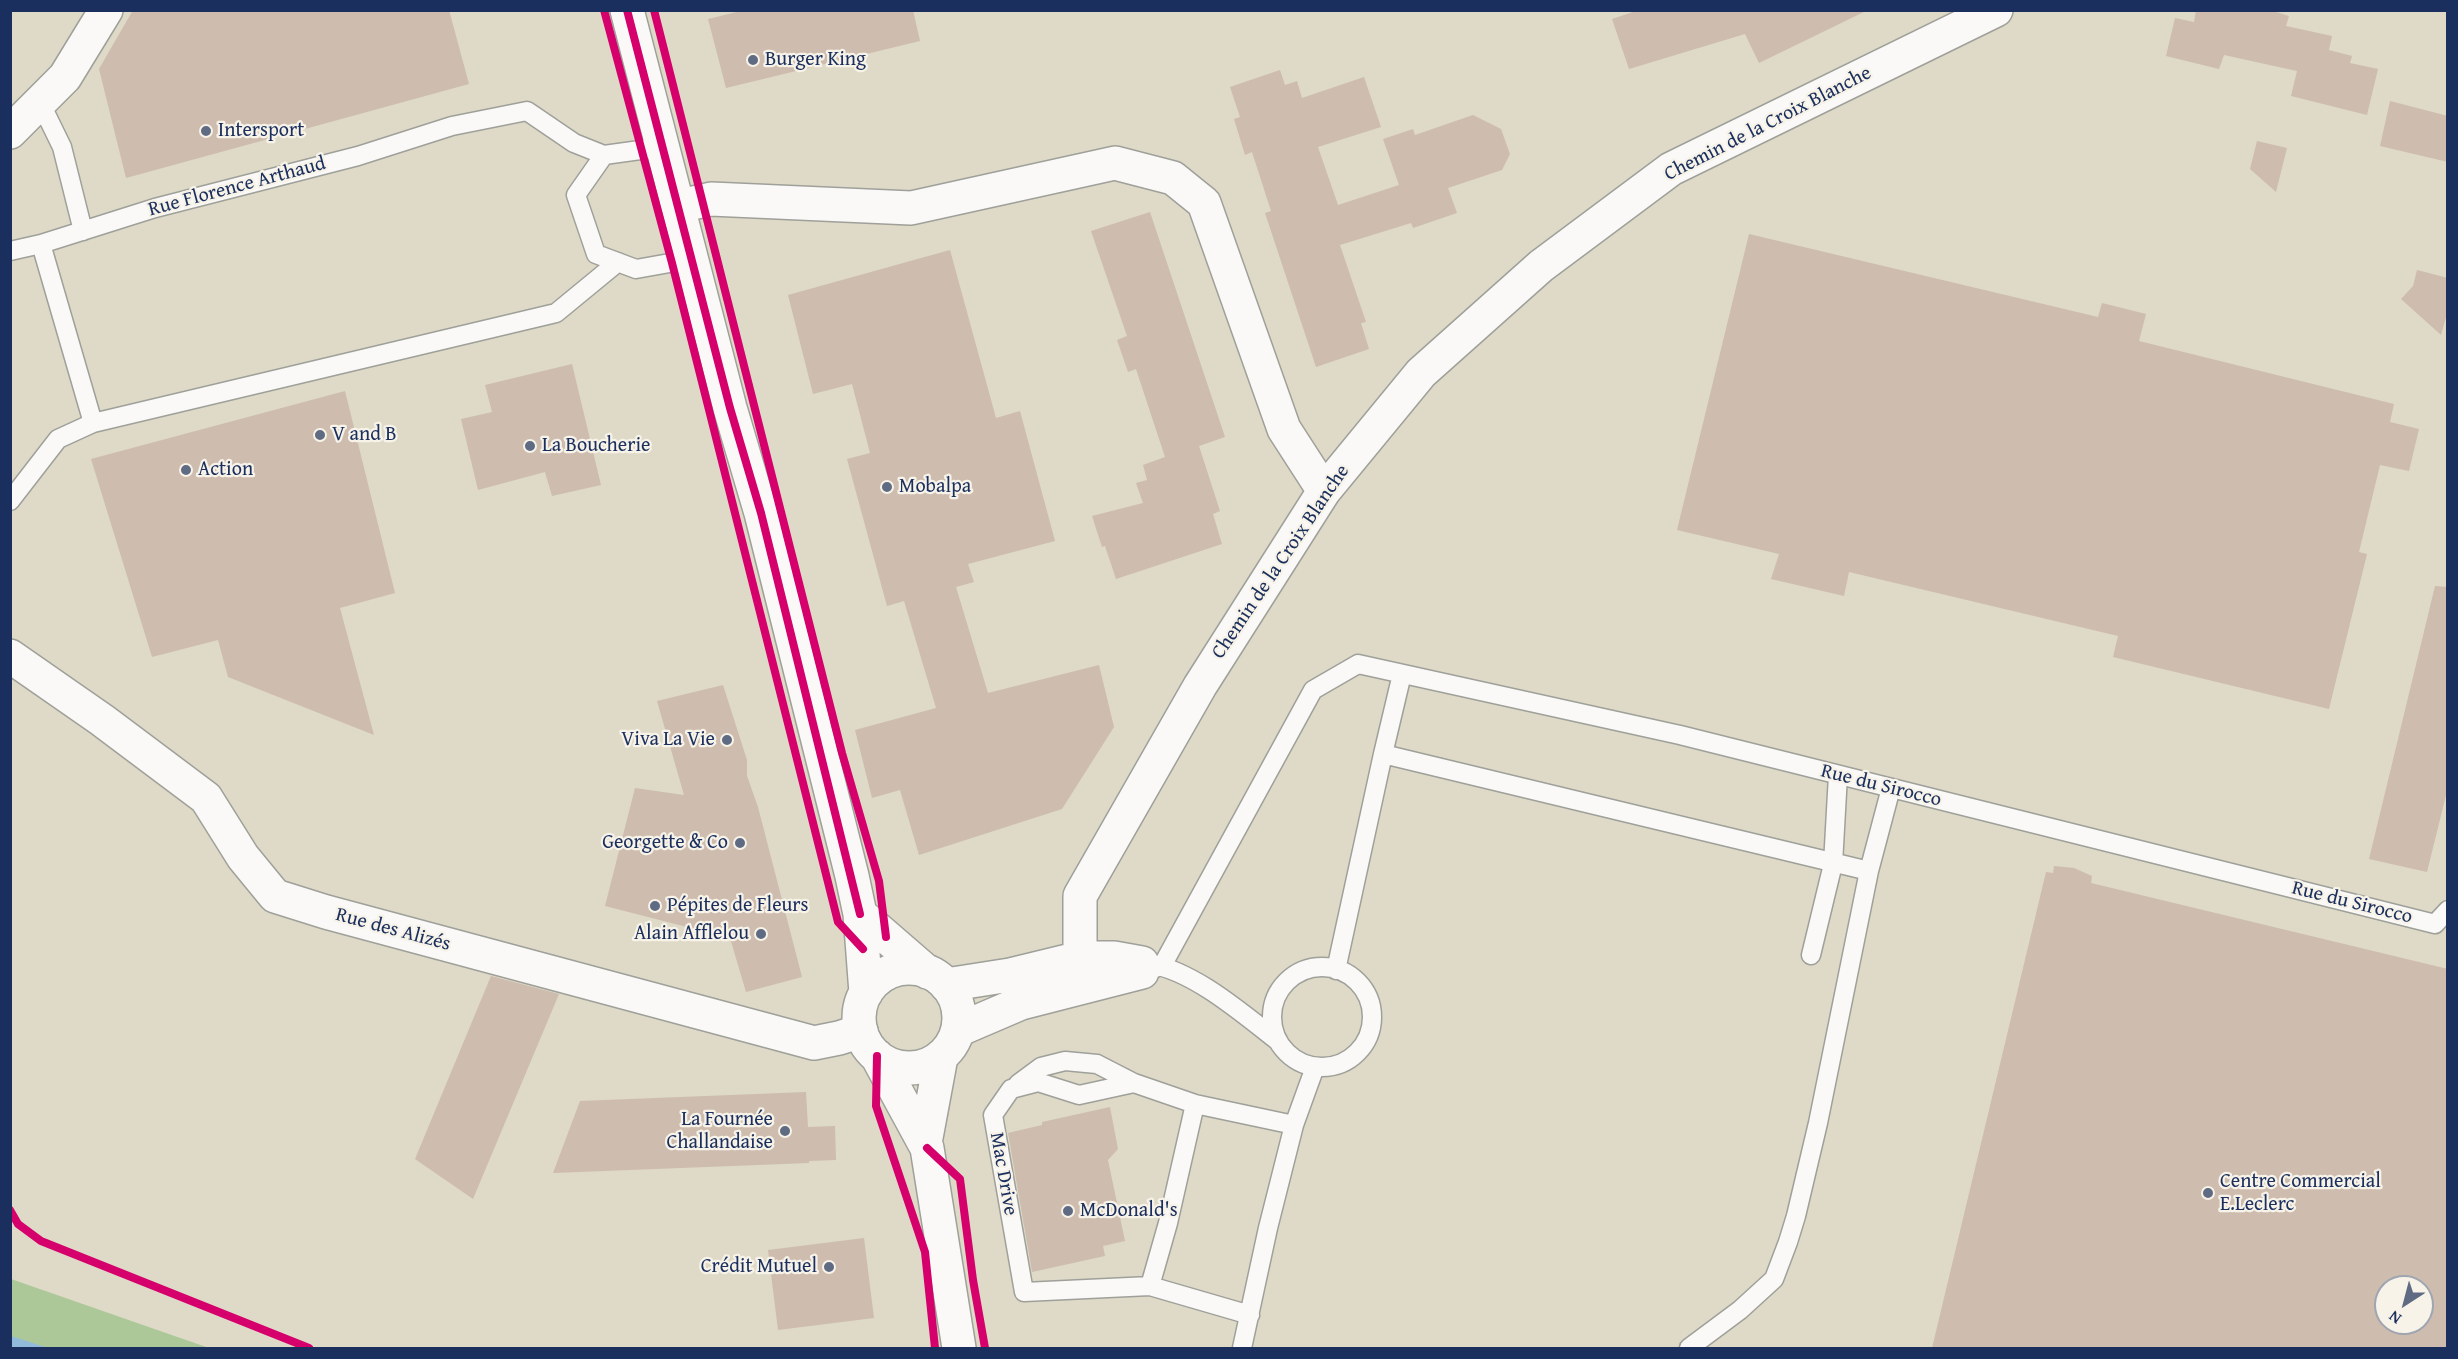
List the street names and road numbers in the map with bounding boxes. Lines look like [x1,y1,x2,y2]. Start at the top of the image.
street label: Chemin de la Croix Blanche [1661,61,1875,187]
street label: Rue Florence Arthaud [146,152,328,222]
street label: Chemin de la Croix Blanche [1207,460,1355,664]
street label: Rue du Sirocco [1818,759,1944,813]
street label: Rue du Sirocco [2289,876,2415,930]
street label: Rue des Alizés [333,903,453,957]
street label: Mac Drive [984,1131,1022,1217]

